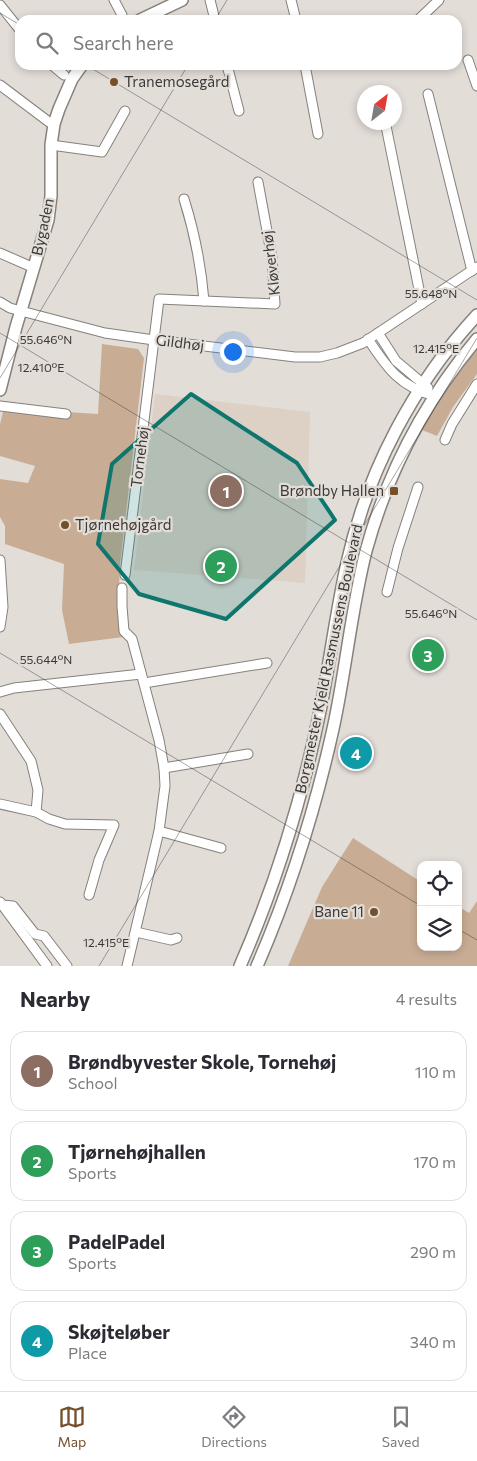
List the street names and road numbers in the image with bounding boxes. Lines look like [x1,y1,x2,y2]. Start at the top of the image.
street label: Bygaden [27,196,57,257]
street label: Kløverhøj [257,230,283,297]
street label: Gildhøj [155,330,205,354]
street label: Tornehøj [126,425,152,488]
street label: Borgmester Kjeld Rasmussens Boulevard [291,523,365,795]

